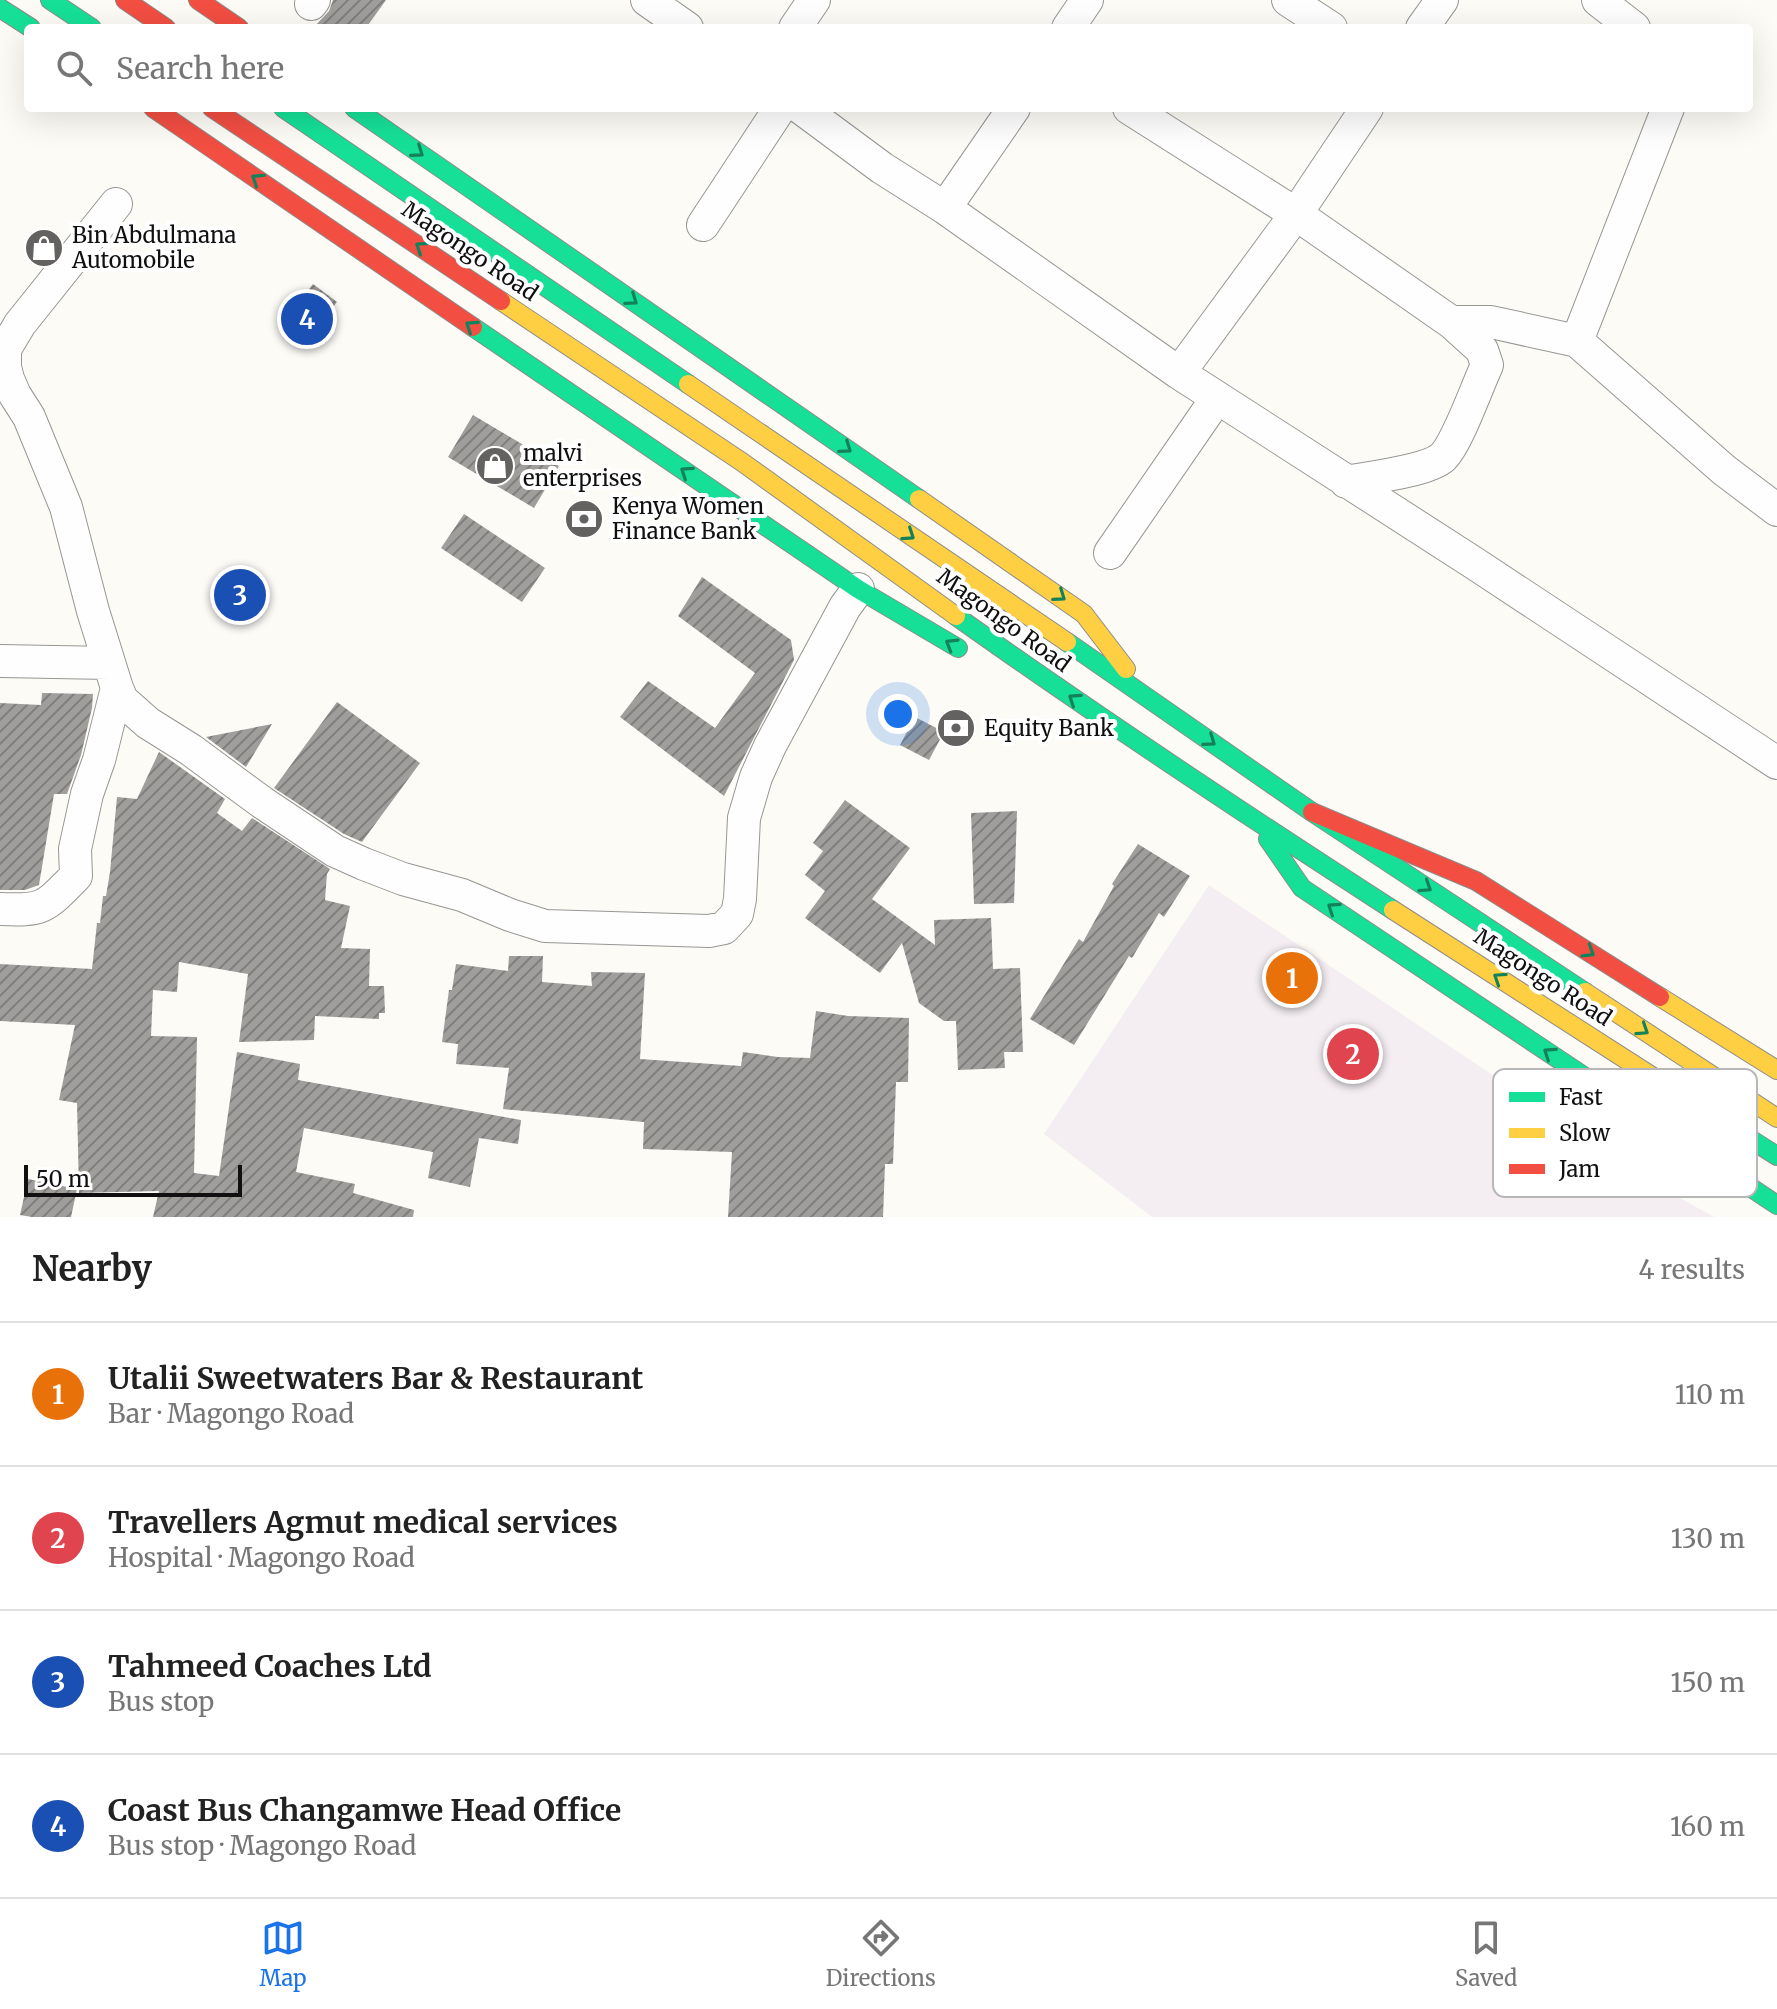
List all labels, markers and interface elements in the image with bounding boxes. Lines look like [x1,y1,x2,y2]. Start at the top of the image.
search box [24,24,1753,112]
icon: search [52,46,96,90]
text: Search here [116,49,284,87]
one-way arrow [410,142,424,157]
one-way arrow [251,174,265,189]
street label: Magongo Road [397,195,543,307]
place label: Bin Abdulmana Automobile [71,221,237,274]
shop icon: Bin Abdulmana Automobile [23,227,65,269]
one-way arrow [415,242,429,257]
pin: 4 [281,289,333,349]
one-way arrow [624,290,638,305]
one-way arrow [466,320,480,335]
one-way arrow [837,438,851,453]
place label: malvi enterprises [523,439,642,492]
shop icon: malvi enterprises [474,445,516,487]
one-way arrow [681,467,695,482]
place label: Kenya Women Finance Bank [612,492,764,545]
bank icon: Kenya Women Finance Bank [563,498,605,540]
one-way arrow [900,525,915,540]
street label: Magongo Road [932,562,1076,678]
pin: 3 [214,565,266,625]
one-way arrow [1051,586,1065,601]
one-way arrow [945,638,960,654]
your location [878,694,918,734]
one-way arrow [1068,694,1083,709]
bank icon: Equity Bank [935,707,977,749]
place label: Equity Bank [984,714,1114,742]
one-way arrow [1202,731,1216,746]
one-way arrow [1417,877,1431,892]
one-way arrow [1328,903,1342,918]
street label: Magongo Road [1469,922,1617,1032]
one-way arrow [1581,943,1595,958]
pin: 1 [1266,948,1318,1008]
one-way arrow [1494,972,1508,987]
one-way arrow [1634,1020,1649,1035]
pin: 2 [1327,1024,1379,1084]
one-way arrow [1544,1048,1558,1063]
legend [1493,1069,1757,1197]
text: Fast [1559,1083,1603,1111]
text: Slow [1559,1119,1610,1147]
text: Jam [1558,1155,1600,1183]
scale bar [24,1161,242,1197]
text: 50 m [36,1165,90,1193]
text: Nearby [32,1248,152,1290]
text: 4 results [1638,1253,1745,1286]
text: Utalii Sweetwaters Bar & Restaurant [108,1359,643,1397]
text: 1 [52,1378,64,1411]
text: 110 m [1675,1378,1745,1411]
text: Bar · Magongo Road [108,1397,354,1430]
text: Travellers Agmut medical services [108,1503,618,1541]
text: 2 [50,1522,66,1555]
text: 130 m [1671,1522,1745,1555]
text: Hospital · Magongo Road [108,1541,415,1574]
text: Tahmeed Coaches Ltd [108,1647,431,1685]
text: 3 [51,1666,65,1699]
text: 150 m [1671,1666,1745,1699]
text: Bus stop [108,1685,214,1718]
text: Coast Bus Changamwe Head Office [108,1791,621,1829]
text: 4 [50,1810,66,1843]
text: 160 m [1670,1810,1745,1843]
text: Bus stop · Magongo Road [108,1829,416,1862]
tab: Map [260,1916,307,1992]
tab: Directions [826,1916,936,1992]
tab: Saved [1455,1916,1517,1992]

